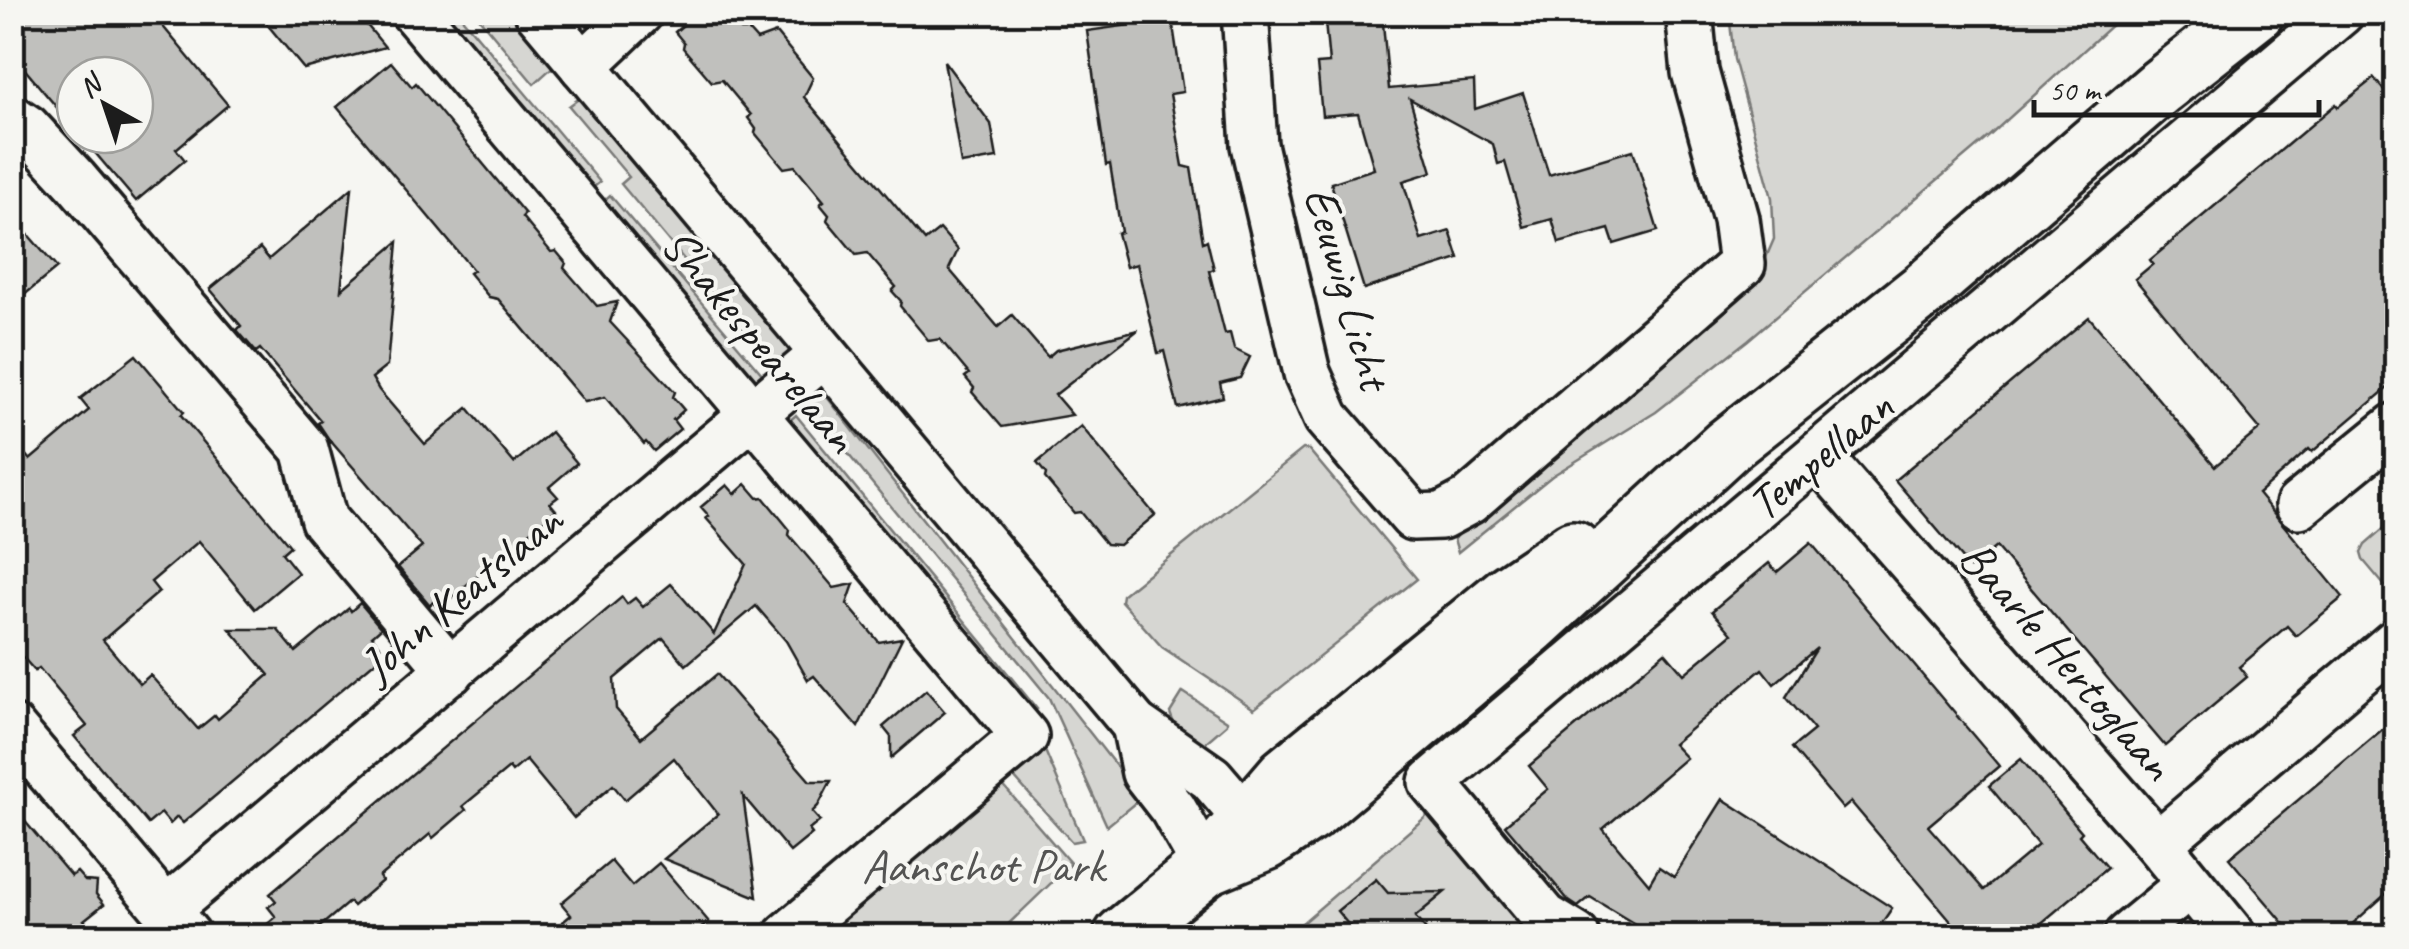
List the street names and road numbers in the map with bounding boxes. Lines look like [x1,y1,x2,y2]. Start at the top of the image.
street label: Eeuwig Licht [1291,180,1407,400]
street label: Shakespearelaan [649,215,872,466]
street label: Tempellaan [1735,376,1906,533]
street label: John Keatslaan [346,489,576,696]
street label: Baarle Hertoglaan [1947,528,2188,793]

